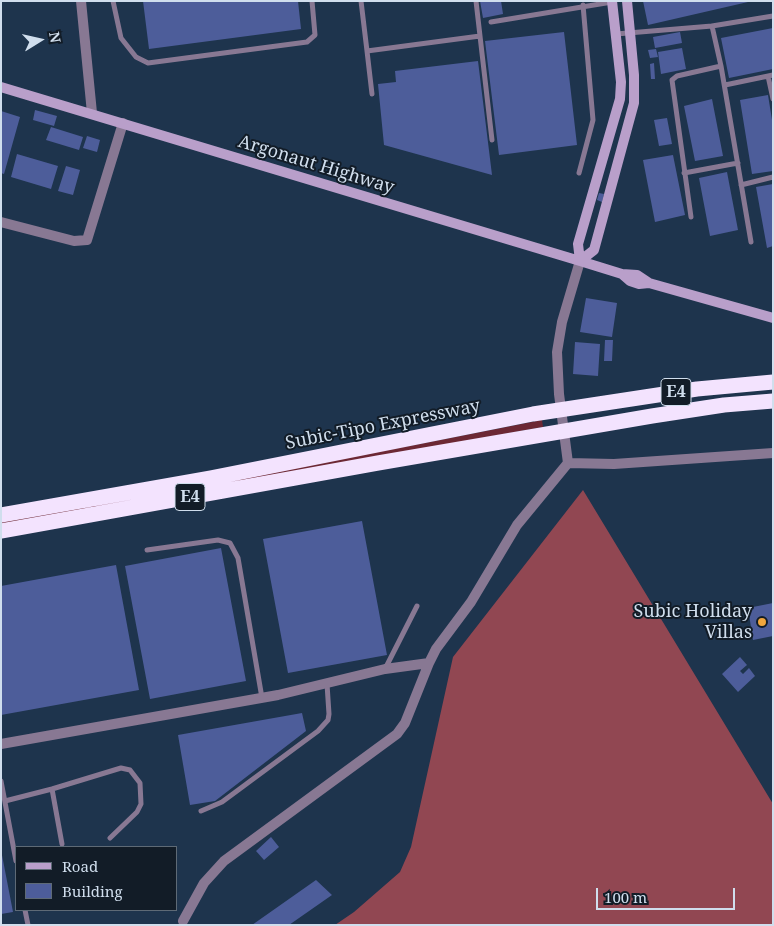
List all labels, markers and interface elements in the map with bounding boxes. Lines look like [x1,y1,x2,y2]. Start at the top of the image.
north arrow [15,15,65,65]
text: N [45,30,66,44]
street label: Argonaut Highway [235,131,397,199]
road number: E4 [661,378,691,406]
street label: Subic-Tipo Expressway [284,396,482,454]
road number: E4 [175,484,205,511]
place label: Subic Holiday Villas [633,601,752,644]
marker: Subic Holiday Villas [756,616,768,628]
legend [15,846,178,911]
text: Road [62,856,98,876]
scale bar [599,878,738,910]
text: Building [62,881,123,901]
text: 100 m [604,887,647,907]

